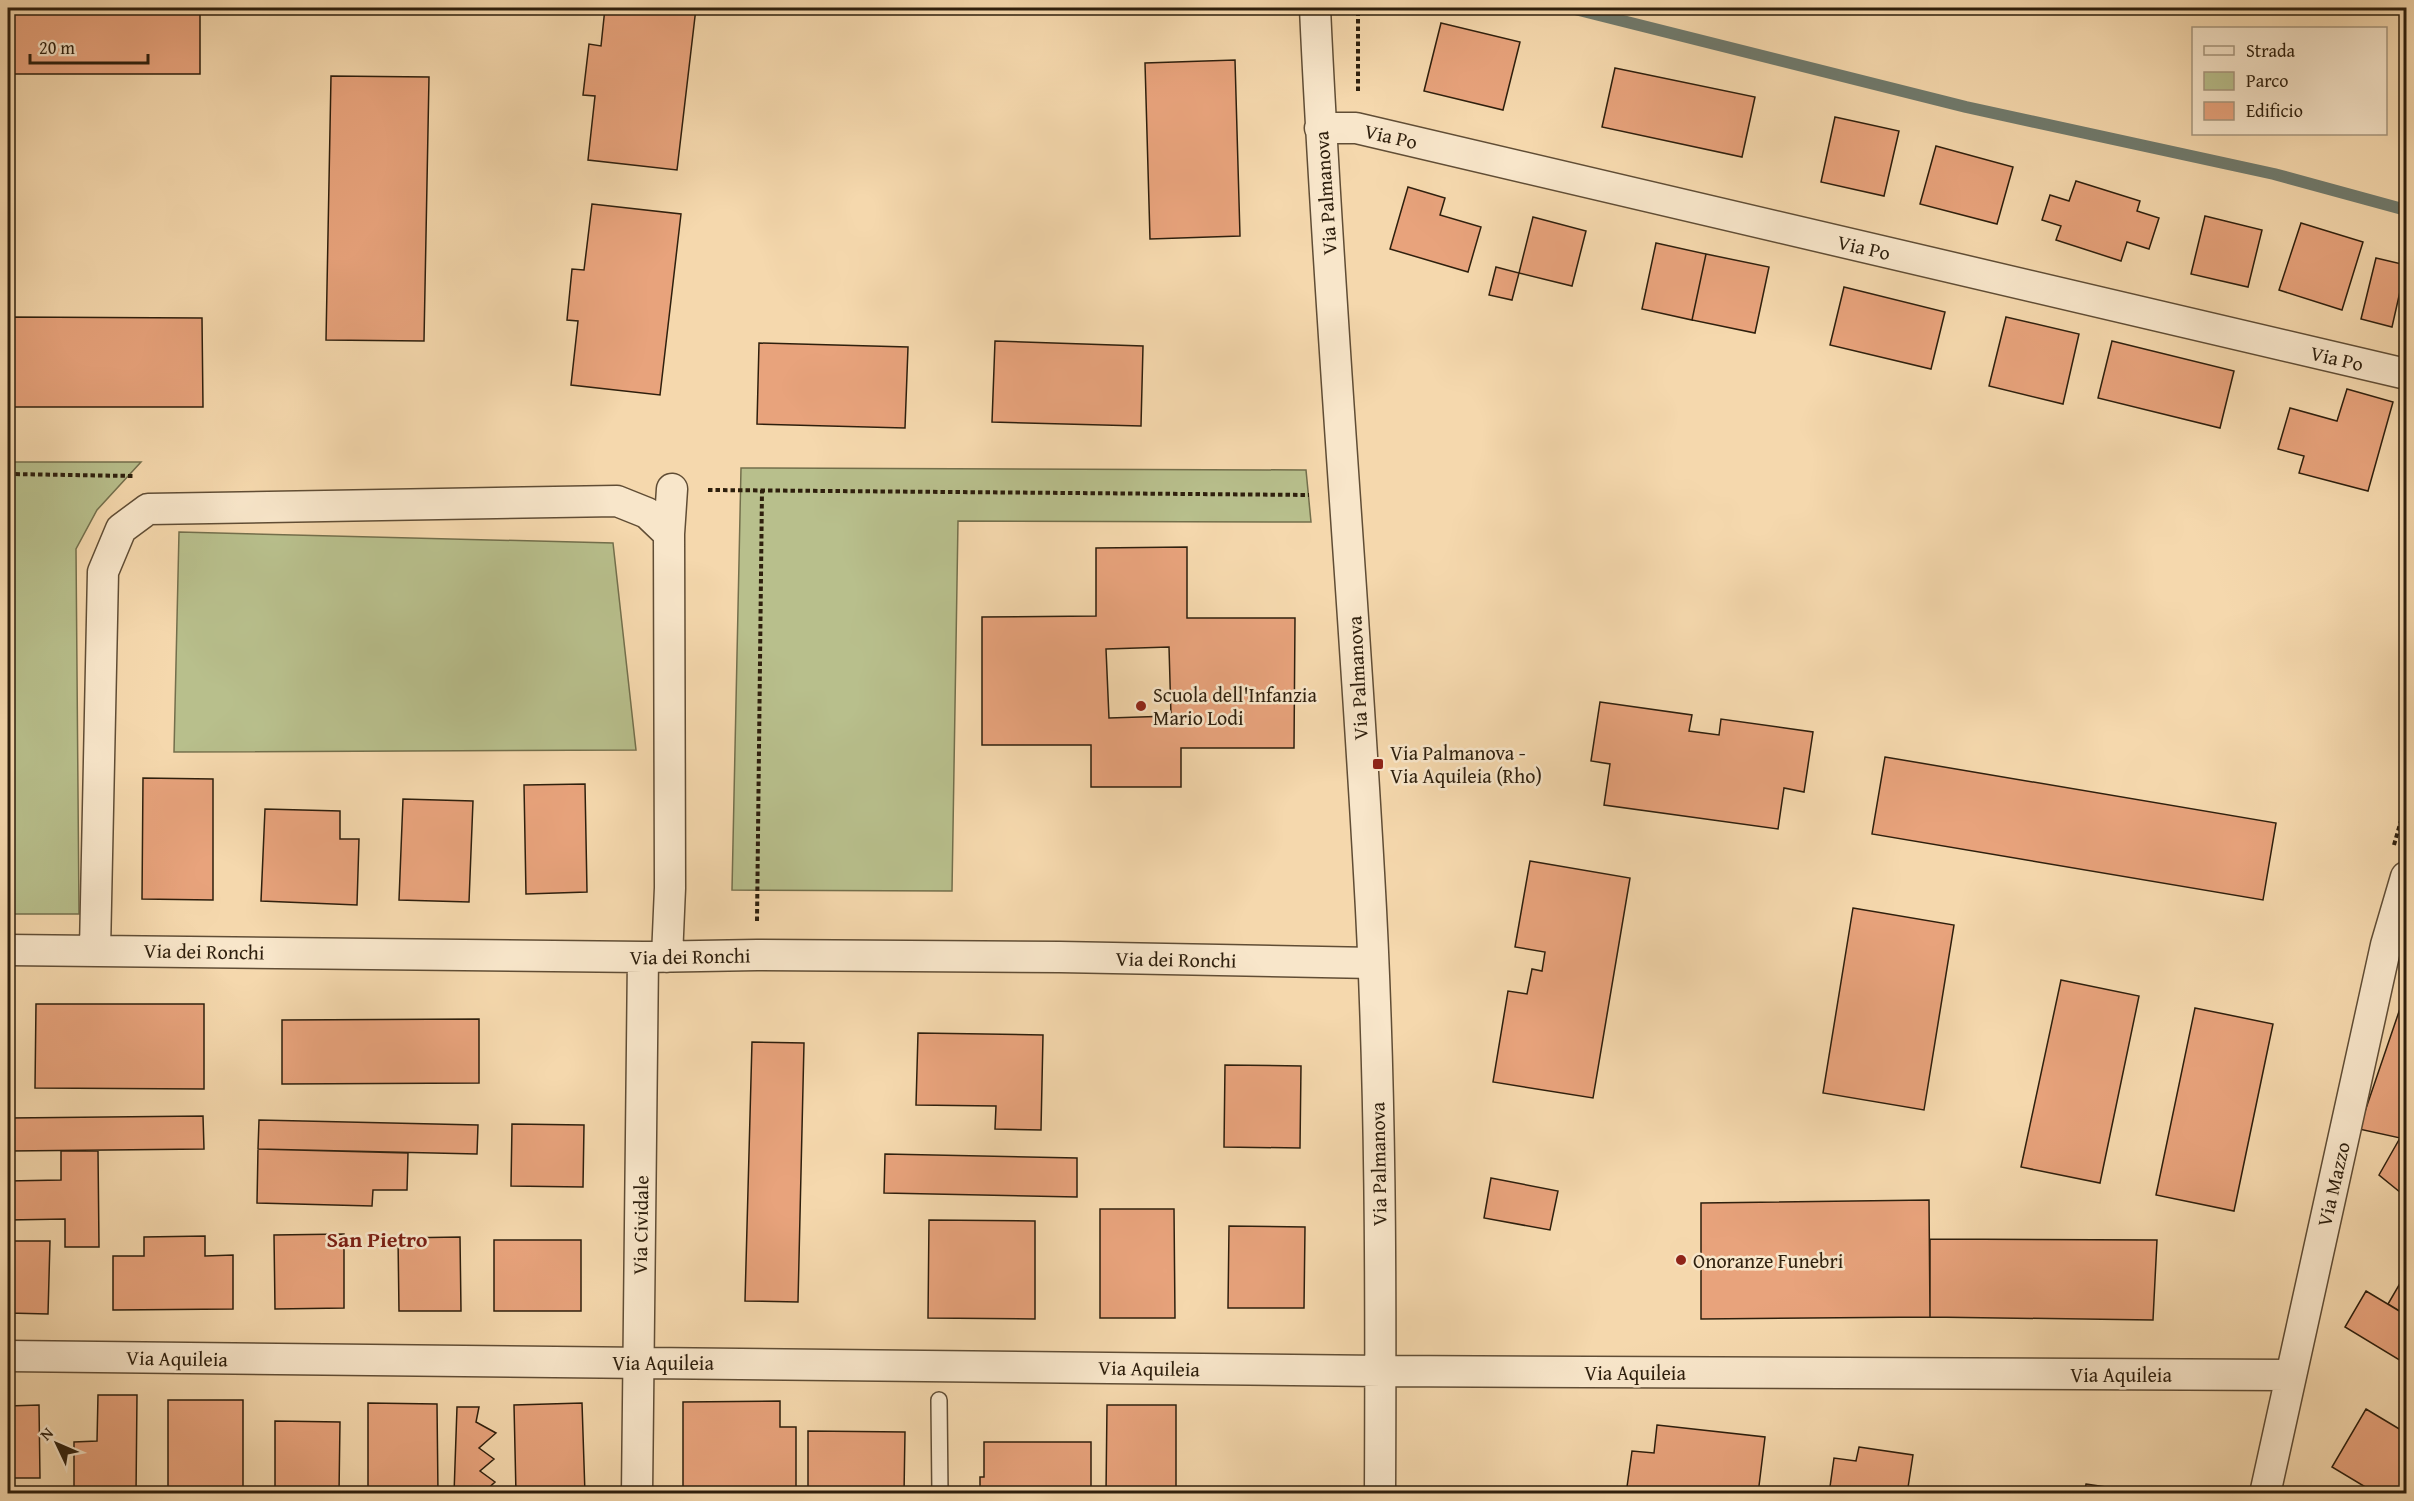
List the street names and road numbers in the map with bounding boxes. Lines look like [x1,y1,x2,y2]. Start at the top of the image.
street label: Via Po [1362,116,1420,156]
street label: Via Palmanova [1306,129,1344,256]
street label: Via Po [1835,227,1893,267]
street label: Via Po [2308,338,2366,378]
street label: Via Palmanova [1339,615,1375,741]
street label: Via dei Ronchi [143,935,265,967]
street label: Via dei Ronchi [629,940,751,972]
street label: Via dei Ronchi [1115,943,1237,975]
street label: Via Palmanova [1362,1101,1394,1226]
street label: Via Mazzo [2309,1139,2357,1229]
street label: Via Cividale [625,1175,655,1275]
street label: Via Aquileia [126,1343,229,1373]
street label: Via Aquileia [612,1348,714,1377]
street label: Via Aquileia [1098,1353,1201,1383]
street label: Via Aquileia [1584,1358,1686,1387]
street label: Via Aquileia [2070,1360,2172,1389]

